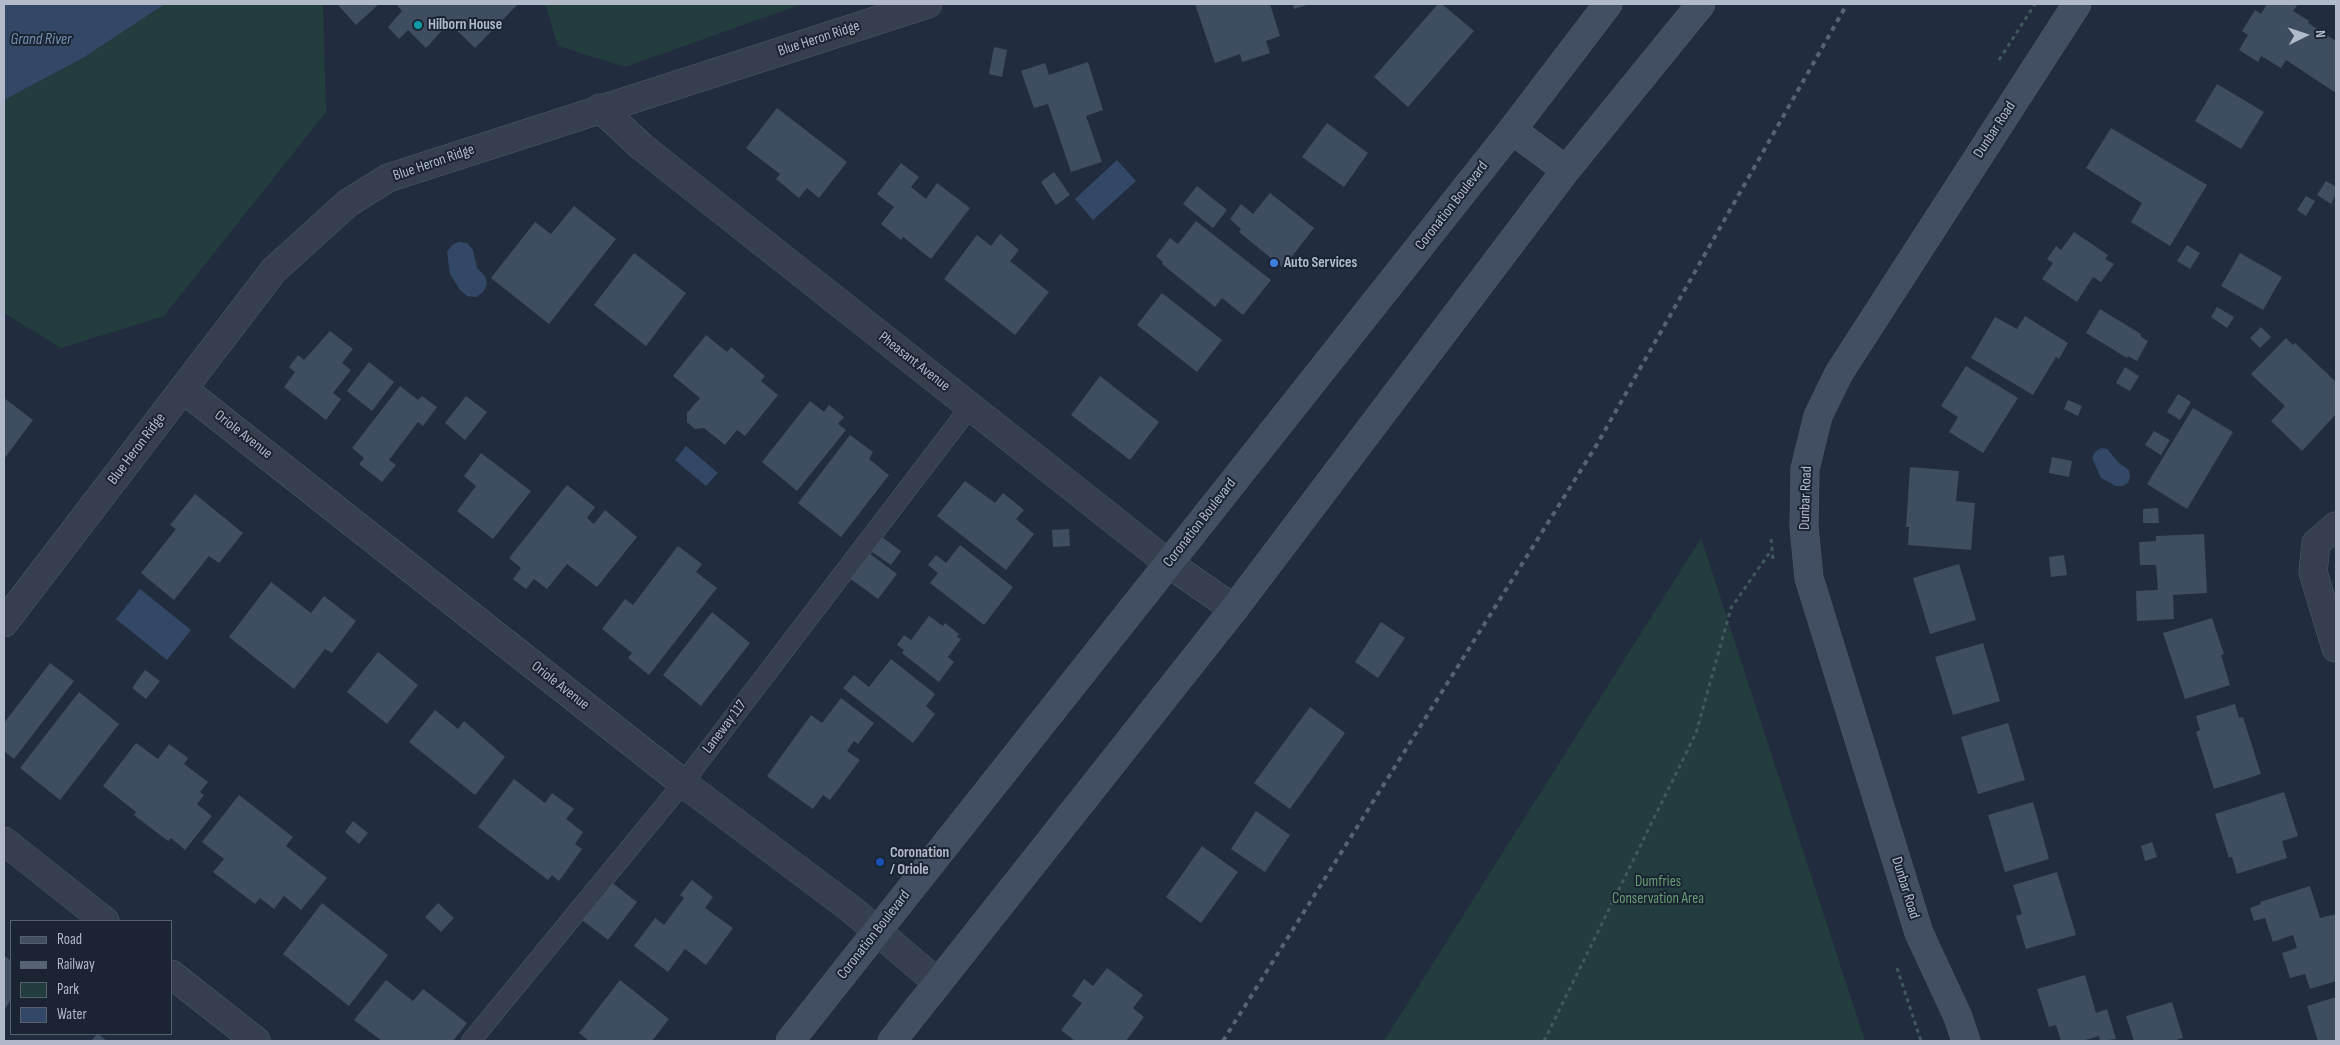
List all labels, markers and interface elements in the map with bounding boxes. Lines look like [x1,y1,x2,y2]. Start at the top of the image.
north arrow [2280,10,2330,60]
place label: Hilborn House [428,16,502,34]
street label: Blue Heron Ridge [776,17,862,61]
marker: Hilborn House [412,19,424,31]
water label: Grand River [10,30,72,50]
text: N [2312,30,2329,38]
street label: Dunbar Road [1970,98,2020,162]
street label: Blue Heron Ridge [391,141,477,185]
street label: Coronation Boulevard [1412,158,1492,254]
place label: Auto Services [1284,254,1357,272]
marker: Auto Services [1268,257,1280,269]
street label: Pheasant Avenue [875,328,953,396]
street label: Oriole Avenue [210,407,276,463]
street label: Blue Heron Ridge [104,410,170,488]
street label: Dunbar Road [1796,466,1816,530]
street label: Coronation Boulevard [1160,475,1240,571]
street label: Oriole Avenue [527,658,593,714]
street label: Laneway 117 [699,697,751,757]
place label: Coronation / Oriole [890,844,949,879]
street label: Dunbar Road [1887,855,1923,921]
marker: Coronation / Oriole [874,856,886,868]
park label: Dumfries Conservation Area [1612,873,1704,908]
street label: Coronation Boulevard [834,887,914,983]
legend [10,920,172,1035]
text: Road [57,930,82,949]
text: Railway [57,955,95,974]
text: Park [57,980,79,999]
text: Water [57,1005,87,1024]

